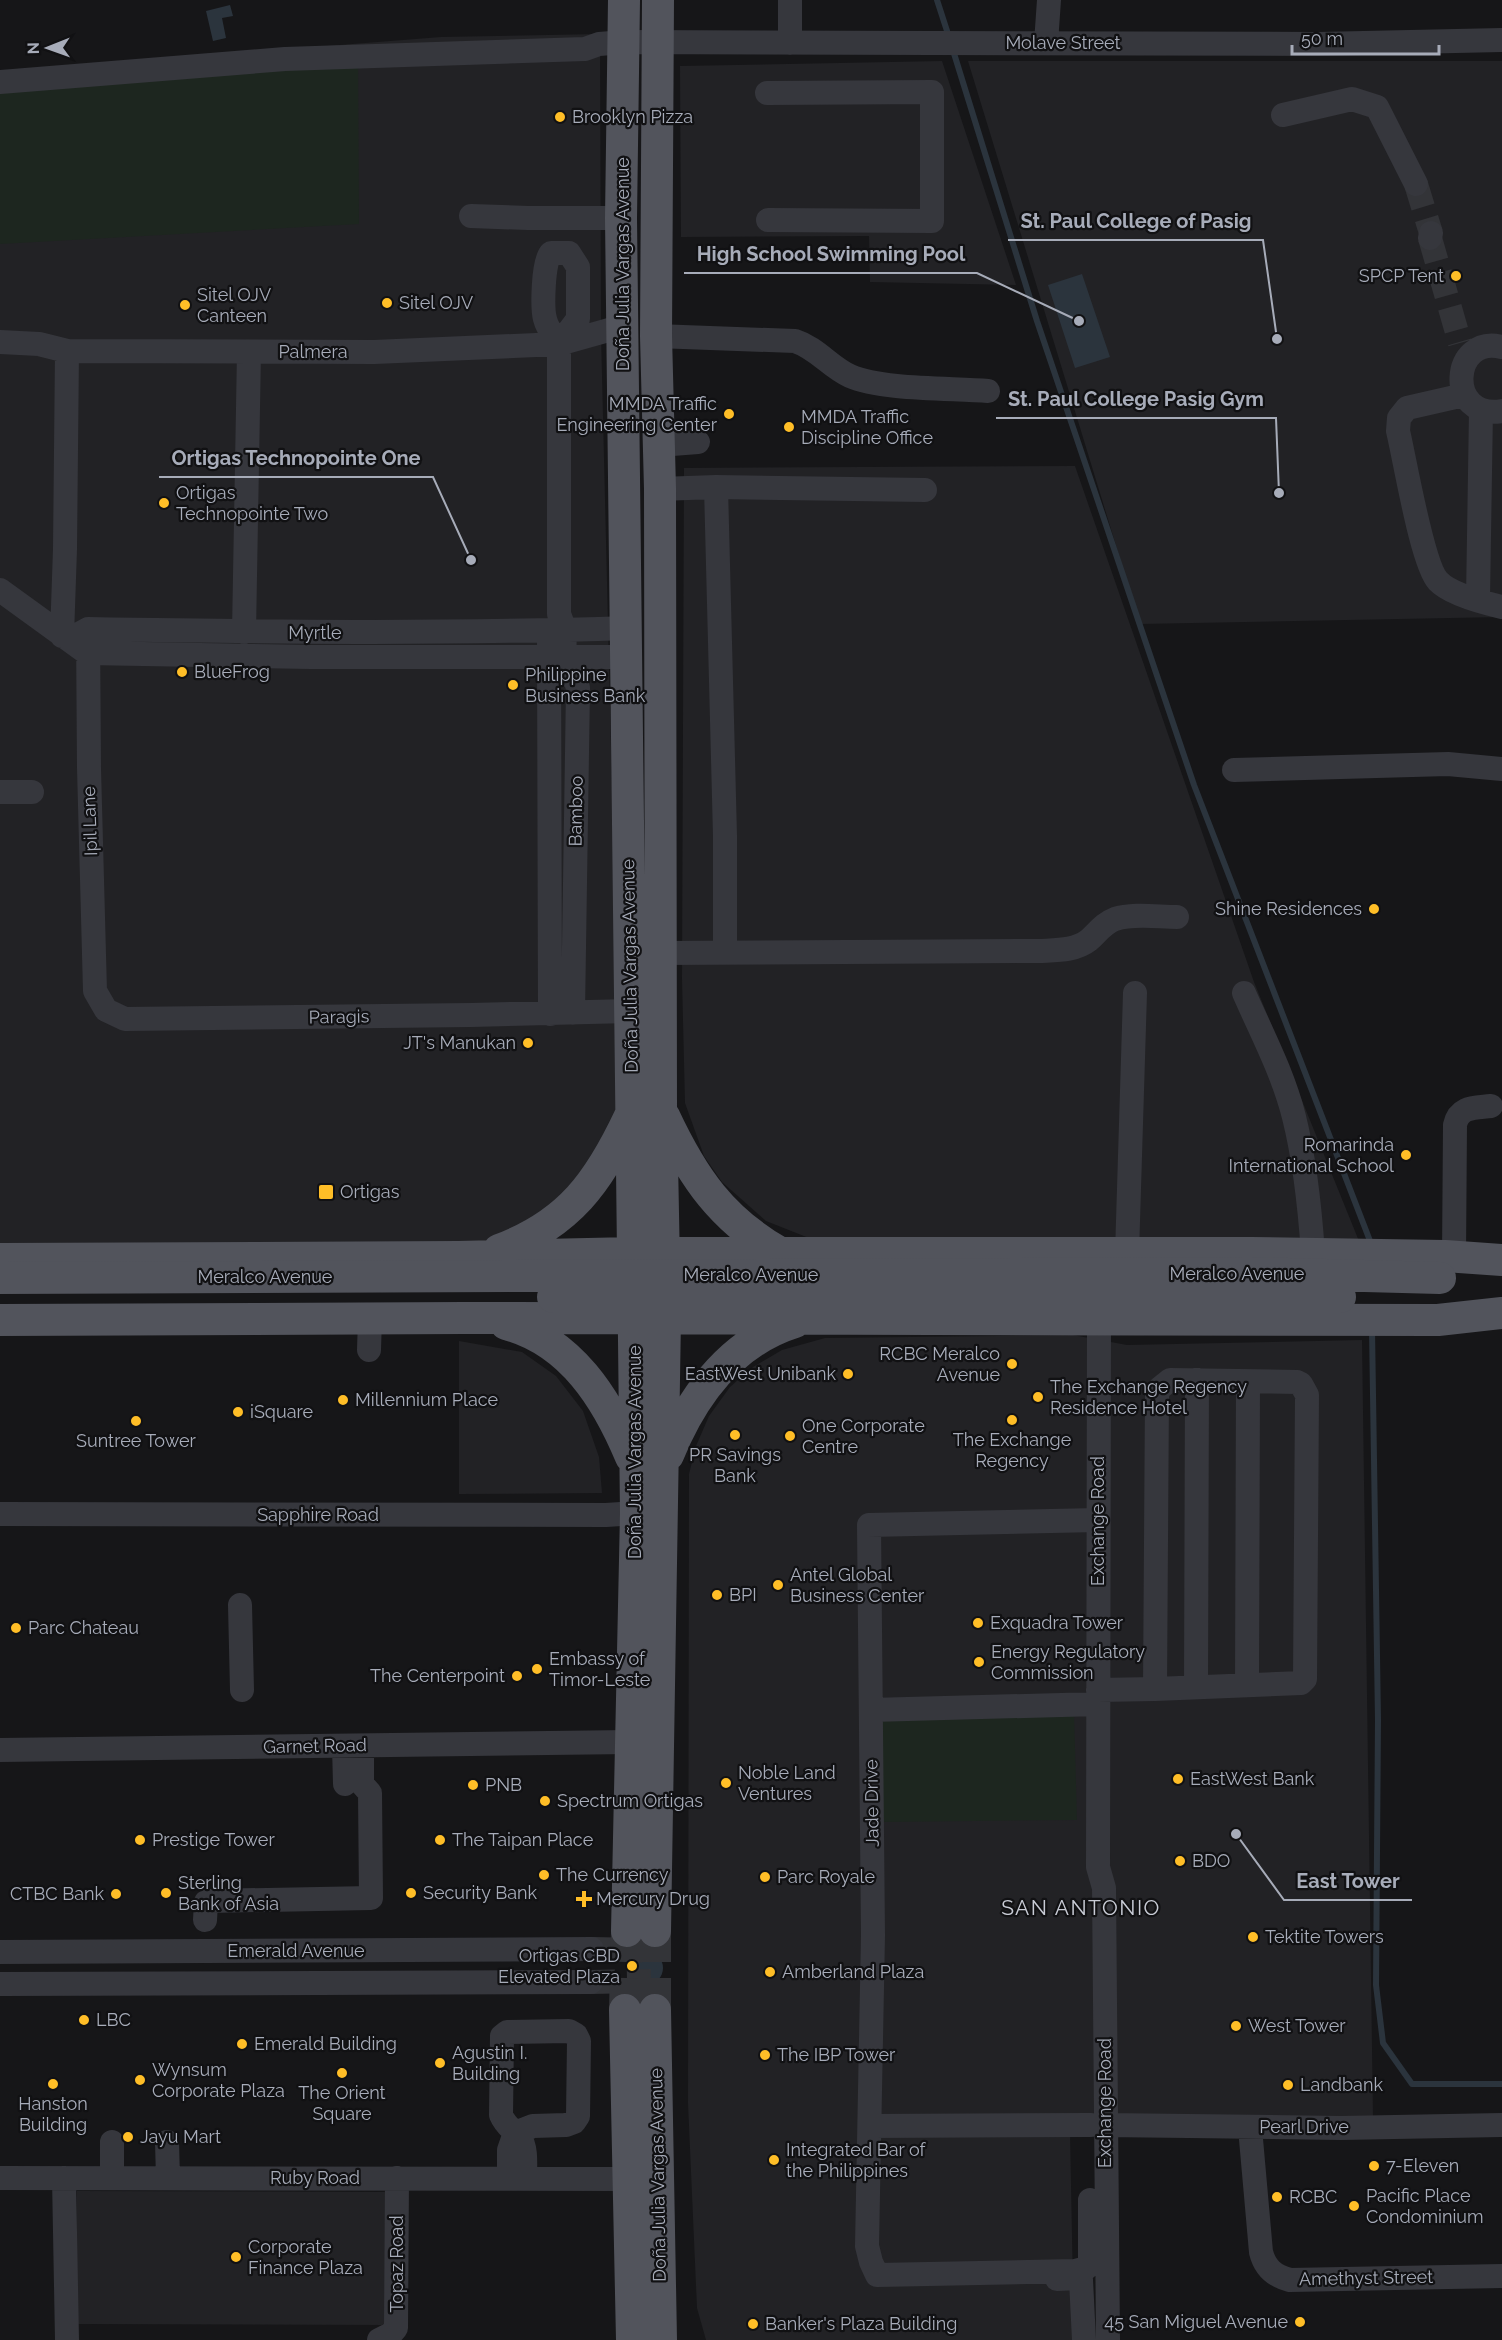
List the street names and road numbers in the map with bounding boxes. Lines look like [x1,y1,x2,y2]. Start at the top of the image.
street label: Molave Street [1005,32,1121,53]
street label: Doña Julia Vargas Avenue [612,157,633,371]
street label: Palmera [279,341,348,362]
street label: Myrtle [288,622,342,643]
street label: Bamboo [564,775,587,847]
street label: Ipil Lane [78,785,101,856]
street label: Doña Julia Vargas Avenue [617,858,642,1073]
street label: Paragis [308,1005,370,1028]
street label: Meralco Avenue [1170,1263,1305,1284]
street label: Meralco Avenue [684,1264,819,1285]
street label: Meralco Avenue [198,1266,333,1287]
street label: Doña Julia Vargas Avenue [624,1345,645,1559]
street label: Exchange Road [1087,1456,1108,1586]
street label: Sapphire Road [257,1504,379,1525]
street label: Garnet Road [263,1734,367,1757]
street label: Jade Drive [860,1759,883,1847]
street label: Emerald Avenue [227,1940,365,1961]
street label: Exchange Road [1094,2038,1115,2168]
street label: Doña Julia Vargas Avenue [645,2067,670,2282]
street label: Pearl Drive [1259,2116,1349,2137]
street label: Ruby Road [270,2167,360,2188]
street label: Topaz Road [386,2215,407,2313]
street label: Amethyst Street [1299,2266,1433,2289]

